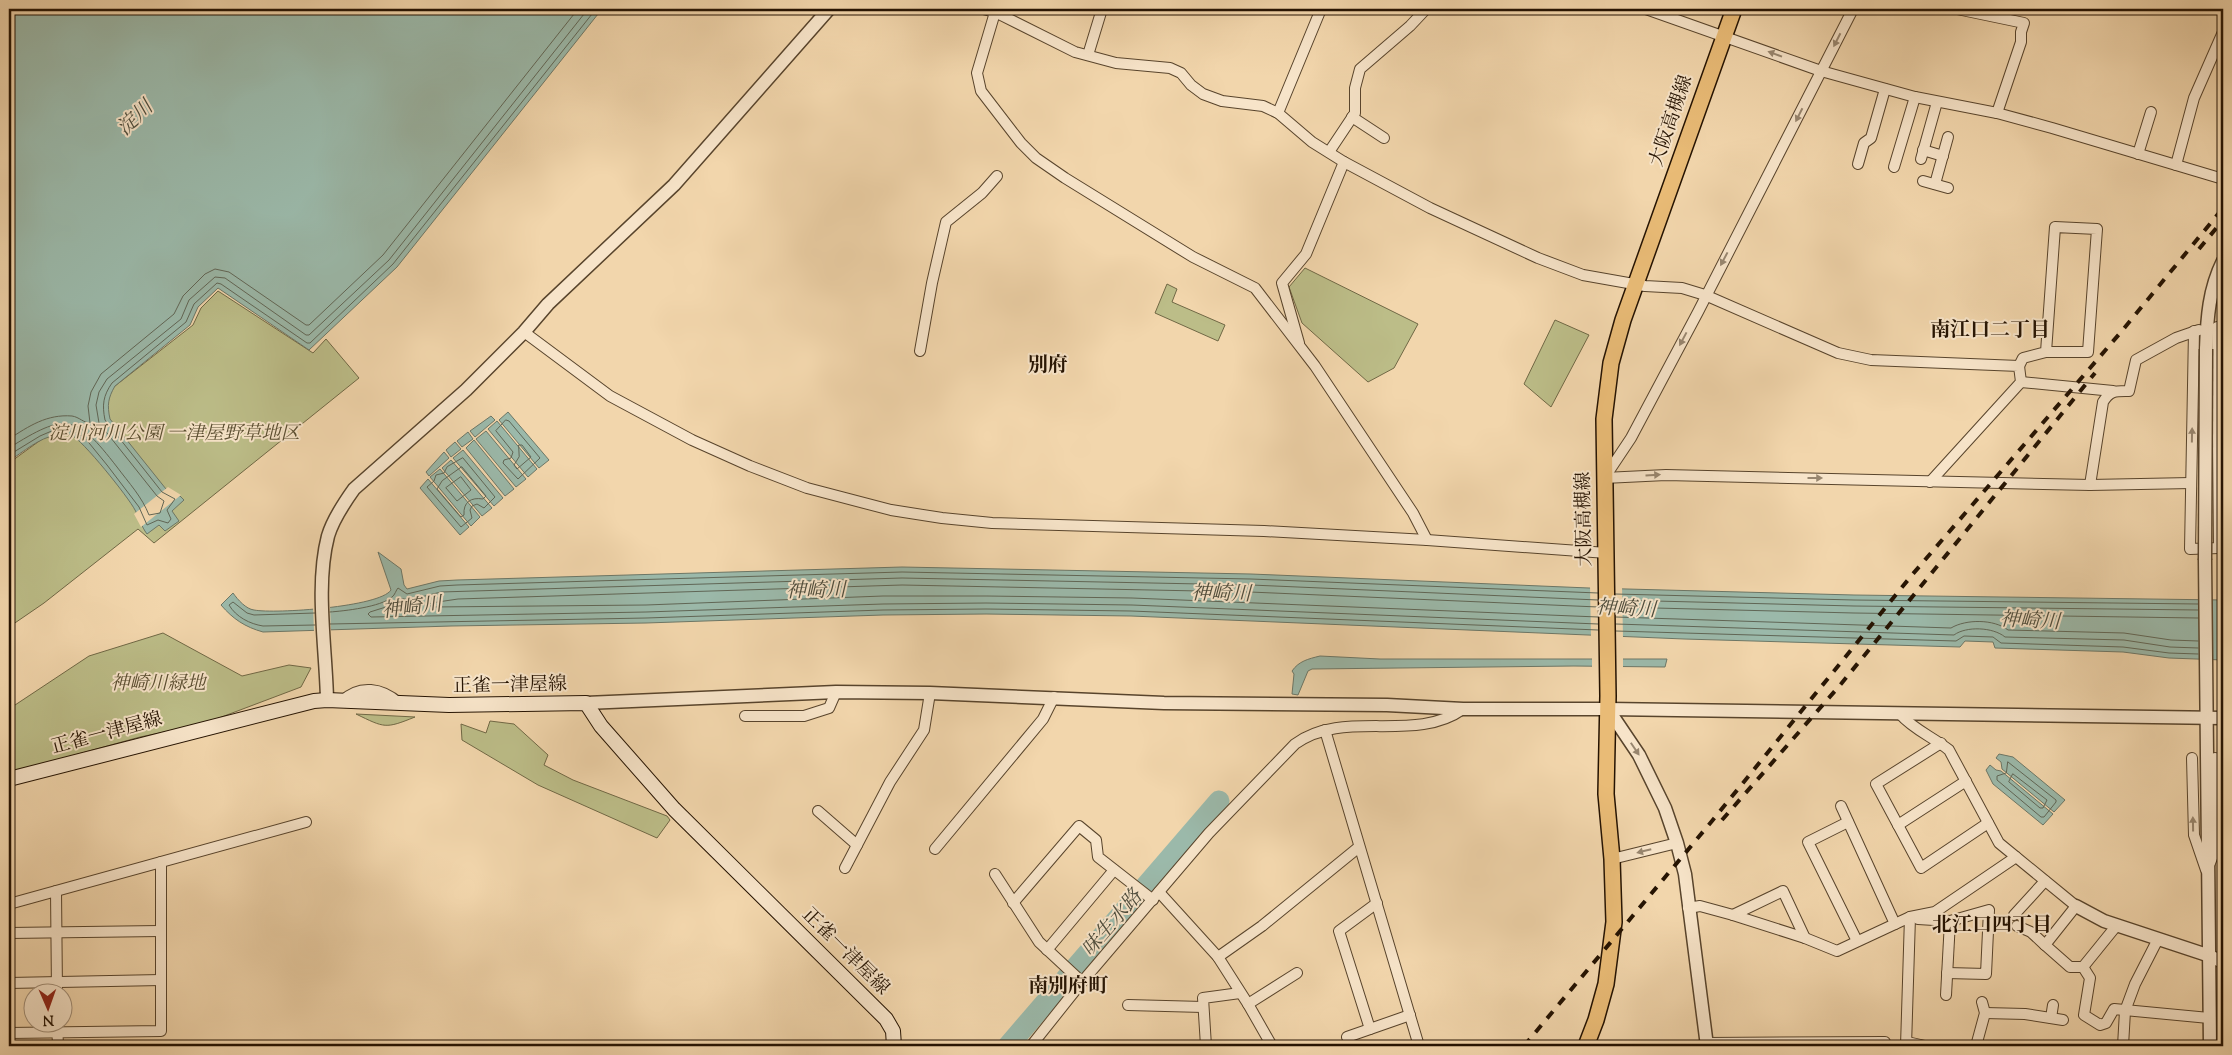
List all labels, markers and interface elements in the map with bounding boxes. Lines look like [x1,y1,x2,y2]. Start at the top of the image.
one-way arrow [1833,33,1841,47]
one-way arrow [1767,50,1782,58]
street label: 大阪高槻線 [1644,72,1700,170]
water label: 淀川 [112,93,162,143]
one-way arrow [1795,108,1803,122]
one-way arrow [1720,252,1728,266]
district label: 南江口二丁目 [1930,317,2050,346]
one-way arrow [1679,332,1688,345]
district label: 別府 [1028,352,1068,381]
park label: 淀川河川公園 一津屋野草地区 [48,421,302,448]
one-way arrow [2188,426,2196,442]
street label: 大阪高槻線 [1571,471,1599,567]
one-way arrow [1645,471,1661,479]
one-way arrow [1808,474,1824,482]
water label: 神崎川 [786,577,848,607]
water label: 神崎川 [1191,580,1253,610]
water label: 神崎川 [380,591,446,627]
water label: 神崎川 [1595,594,1659,626]
water label: 神崎川 [1999,606,2063,638]
park label: 神崎川緑地 [110,671,207,698]
street label: 正雀一津屋線 [453,672,567,700]
street label: 正雀一津屋線 [48,706,166,762]
one-way arrow [1630,743,1640,756]
one-way arrow [2189,816,2197,832]
one-way arrow [1637,847,1652,855]
water label: 味生水路 [1076,883,1151,964]
street label: 正雀一津屋線 [795,902,895,1002]
district label: 北江口四丁目 [1932,912,2052,941]
district label: 南別府町 [1028,973,1109,1002]
north arrow [22,982,72,1032]
text: N [42,1009,54,1029]

